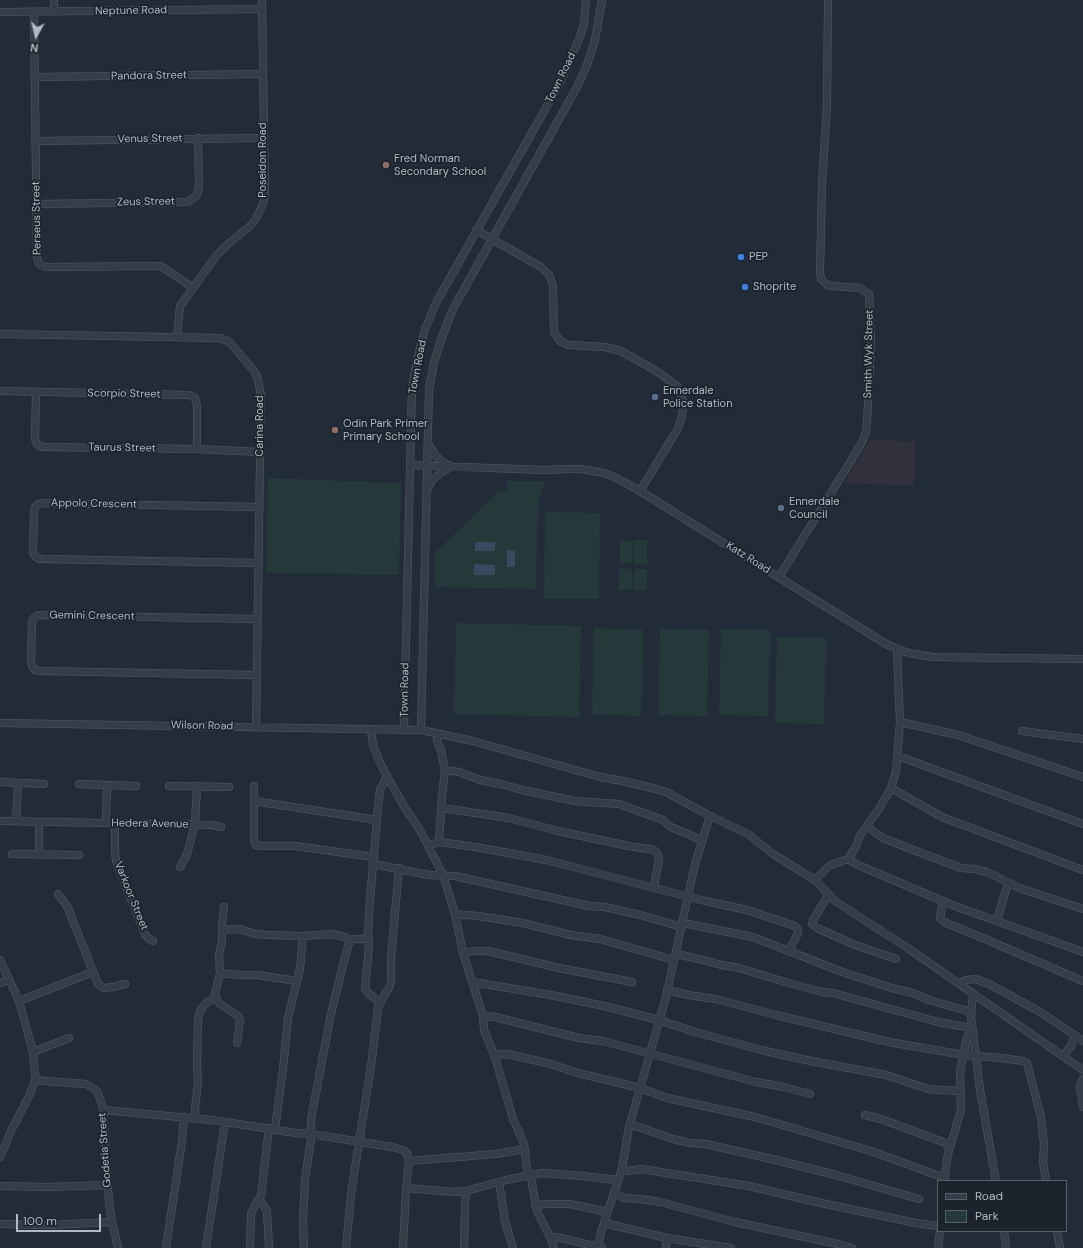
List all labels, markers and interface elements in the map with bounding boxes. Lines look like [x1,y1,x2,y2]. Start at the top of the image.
street label: Neptune Road [95,4,167,18]
north arrow [16,16,56,56]
text: N [29,40,39,55]
street label: Town Road [543,51,579,105]
street label: Pandora Street [111,69,187,83]
street label: Poseidon Road [256,122,270,198]
street label: Venus Street [117,132,183,146]
place label: Fred Norman Secondary School [394,152,486,178]
marker: Fred Norman Secondary School [381,160,391,170]
street label: Perseus Street [30,181,44,255]
street label: Zeus Street [117,195,175,209]
place label: PEP [749,250,768,264]
marker: PEP [736,252,746,262]
place label: Shoprite [753,280,796,294]
marker: Shoprite [740,282,750,292]
street label: Smith Wyk Street [862,309,876,399]
street label: Town Road [406,339,430,395]
place label: Ennerdale Police Station [663,384,732,410]
street label: Scorpio Street [87,387,161,401]
marker: Ennerdale Police Station [650,392,660,402]
street label: Carina Road [253,395,267,457]
place label: Odin Park Primer Primary School [343,417,428,443]
marker: Odin Park Primer Primary School [330,425,340,435]
street label: Taurus Street [88,441,156,455]
place label: Ennerdale Council [789,495,840,521]
street label: Appolo Crescent [51,497,137,511]
marker: Ennerdale Council [776,503,786,513]
street label: Katz Road [723,539,773,577]
street label: Gemini Crescent [49,609,135,623]
street label: Town Road [398,663,412,717]
street label: Wilson Road [171,719,233,733]
street label: Hedera Avenue [111,817,189,831]
street label: Varkoor Street [111,860,151,932]
street label: Godetia Street [96,1112,114,1188]
legend [937,1180,1067,1232]
text: Road [975,1188,1003,1204]
scale bar [18,1206,103,1232]
text: Park [975,1208,999,1224]
text: 100 m [23,1213,57,1229]

